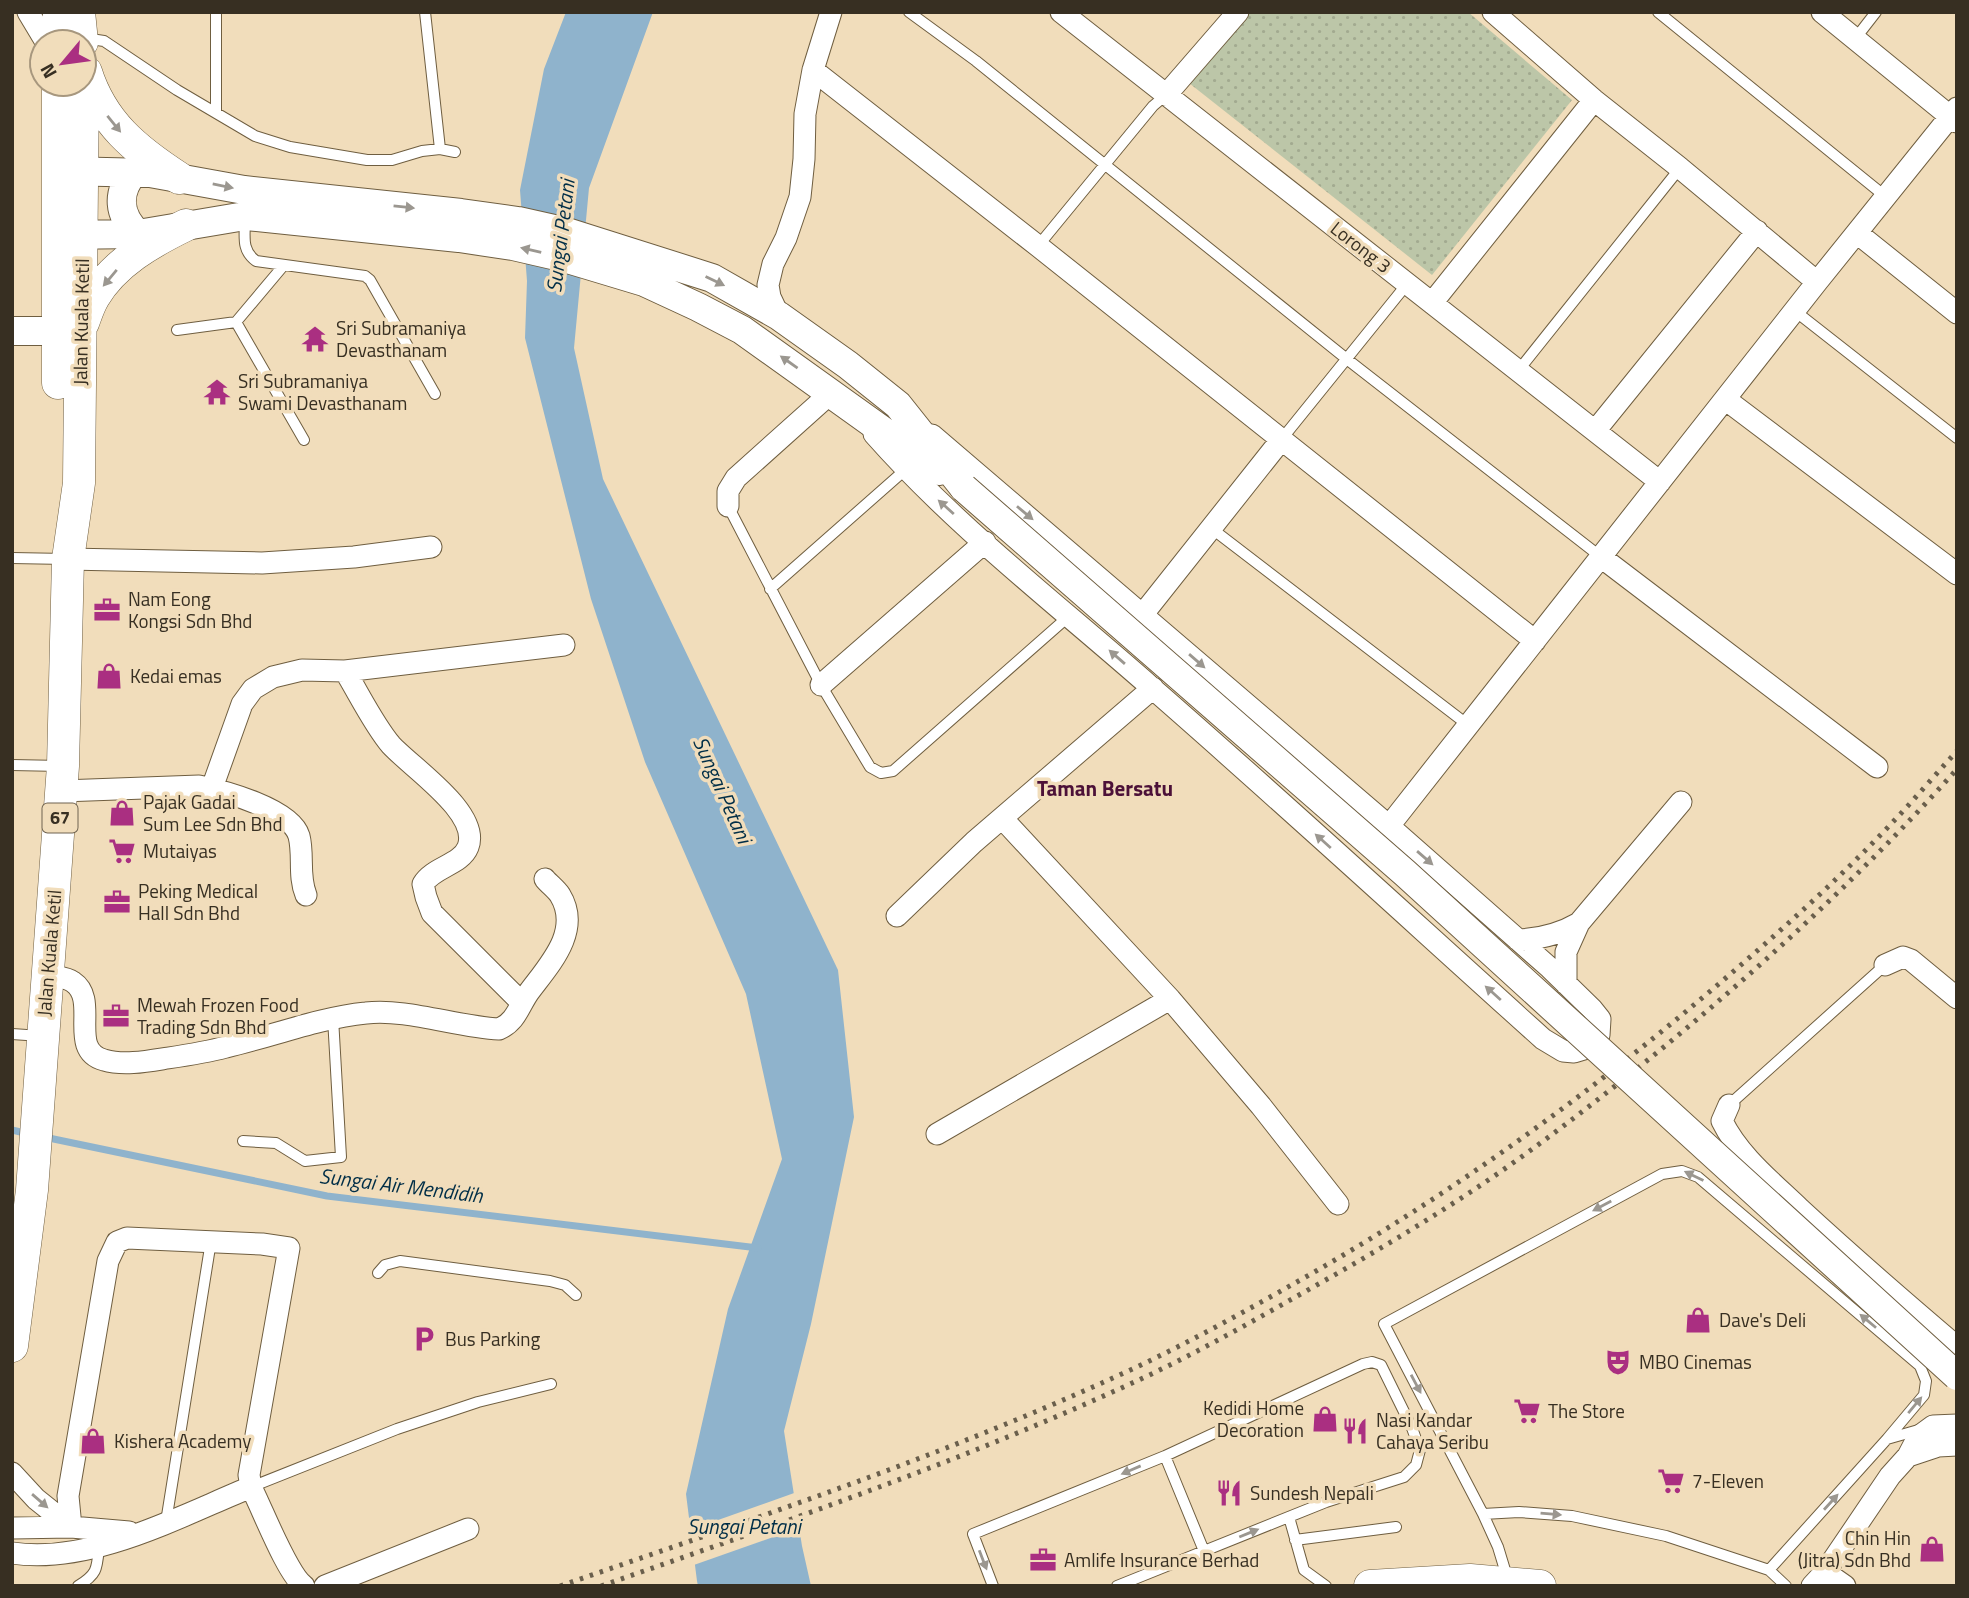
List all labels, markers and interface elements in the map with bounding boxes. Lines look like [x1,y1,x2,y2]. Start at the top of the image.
north arrow [28,28,98,98]
text: N [32,59,64,84]
one-way arrow [107,114,122,132]
water label: Sungai Petani [537,175,583,294]
one-way arrow [212,181,234,192]
one-way arrow [393,201,415,212]
street label: Lorong 3 [1325,214,1398,280]
one-way arrow [520,244,542,255]
street label: Jalan Kuala Ketil [65,258,96,386]
one-way arrow [103,269,118,286]
one-way arrow [705,275,725,286]
place label: Sri Subramaniya Devasthanam [336,313,466,364]
temple icon: Sri Subramaniya Devasthanam [300,324,330,354]
one-way arrow [780,355,798,369]
place label: Sri Subramaniya Swami Devasthanam [238,366,407,417]
temple icon: Sri Subramaniya Swami Devasthanam [202,377,232,407]
one-way arrow [937,499,955,515]
one-way arrow [1016,505,1033,520]
place label: Nam Eong Kongsi Sdn Bhd [128,584,252,635]
office icon: Nam Eong Kongsi Sdn Bhd [92,595,122,625]
one-way arrow [1108,650,1125,665]
one-way arrow [1189,653,1206,668]
shop icon: Kedai emas [94,661,124,691]
place label: Kedai emas [130,661,222,690]
water label: Sungai Petani [685,731,762,851]
district label: Taman Bersatu [1037,772,1173,804]
place label: Pajak Gadai Sum Lee Sdn Bhd [143,787,283,838]
shop icon: Pajak Gadai Sum Lee Sdn Bhd [107,798,137,828]
road number: 67 [42,804,78,832]
one-way arrow [1314,833,1332,849]
supermarket icon: Mutaiyas [107,836,137,866]
place label: Mutaiyas [143,836,217,865]
one-way arrow [1416,850,1434,866]
place label: Peking Medical Hall Sdn Bhd [138,876,258,927]
office icon: Peking Medical Hall Sdn Bhd [102,887,132,917]
street label: Jalan Kuala Ketil [29,889,68,1017]
one-way arrow [1484,986,1501,1001]
place label: Mewah Frozen Food Trading Sdn Bhd [137,990,299,1041]
office icon: Mewah Frozen Food Trading Sdn Bhd [101,1001,131,1031]
water label: Sungai Air Mendidih [318,1159,485,1211]
one-way arrow [1684,1171,1704,1182]
one-way arrow [1593,1200,1612,1212]
shop icon: Dave's Deli [1683,1305,1713,1335]
place label: Dave's Deli [1719,1305,1806,1334]
one-way arrow [1860,1314,1877,1329]
parking icon: Bus Parking [409,1324,439,1354]
place label: Bus Parking [445,1324,541,1353]
theatre icon: MBO Cinemas [1603,1347,1633,1377]
place label: MBO Cinemas [1639,1347,1752,1376]
one-way arrow [1410,1374,1421,1394]
place label: Kedidi Home Decoration [1203,1393,1304,1444]
supermarket icon: The Store [1512,1396,1542,1426]
place label: The Store [1548,1396,1625,1425]
one-way arrow [1907,1397,1922,1414]
shop icon: Kedidi Home Decoration [1310,1404,1340,1434]
place label: Nasi Kandar Cahaya Seribu [1376,1405,1489,1456]
restaurant icon: Nasi Kandar Cahaya Seribu [1340,1416,1370,1446]
shop icon: Kishera Academy [78,1426,108,1456]
place label: Kishera Academy [114,1426,252,1455]
one-way arrow [1121,1465,1142,1476]
supermarket icon: 7-Eleven [1656,1466,1686,1496]
place label: 7-Eleven [1692,1466,1764,1495]
restaurant icon: Sundesh Nepali [1214,1478,1244,1508]
place label: Sundesh Nepali [1250,1478,1374,1507]
one-way arrow [31,1493,48,1509]
one-way arrow [1823,1493,1838,1510]
one-way arrow [1540,1509,1562,1520]
water label: Sungai Petani [687,1510,804,1542]
place label: Chin Hin (Jitra) Sdn Bhd [1798,1523,1911,1574]
one-way arrow [1238,1528,1259,1539]
shop icon: Chin Hin (Jitra) Sdn Bhd [1917,1534,1947,1564]
office icon: Amlife Insurance Berhad [1028,1545,1058,1575]
place label: Amlife Insurance Berhad [1064,1545,1259,1574]
one-way arrow [977,1550,988,1571]

